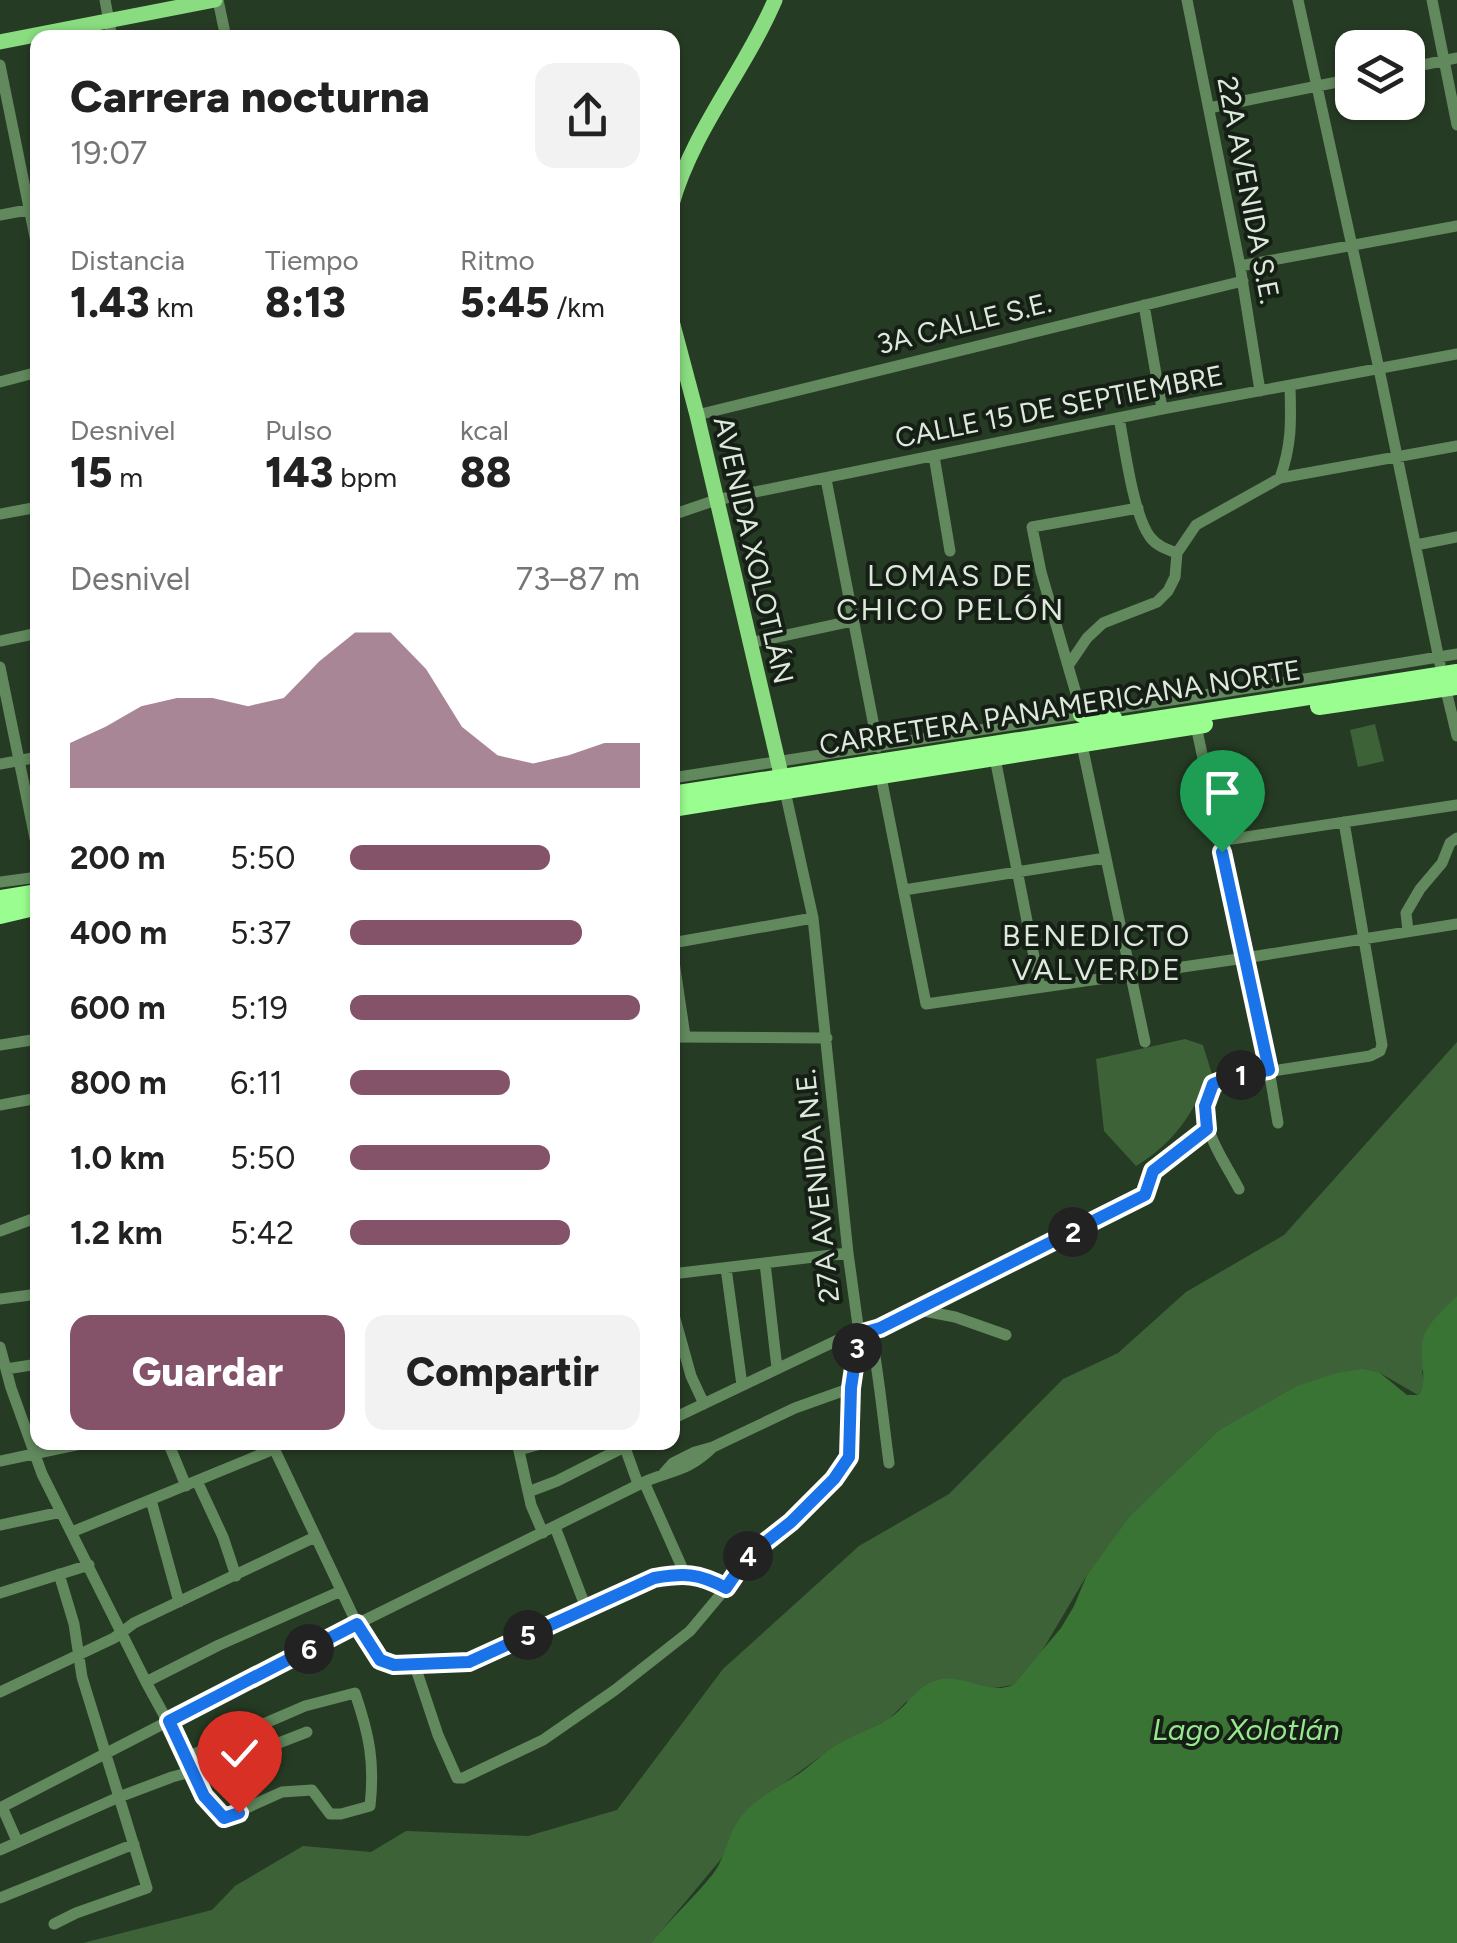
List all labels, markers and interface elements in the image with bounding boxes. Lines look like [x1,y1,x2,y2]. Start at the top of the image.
map controls [1335,30,1425,120]
button: layers [1335,30,1425,120]
button: share [535,63,640,168]
text: Carrera nocturna [70,69,430,123]
street label: 22A AVENIDA S.E. [1210,74,1288,306]
text: 19:07 [70,134,147,172]
text: Distancia [70,243,185,277]
text: Tiempo [265,243,359,277]
text: Ritmo [460,243,535,277]
text: 1.43 [70,277,150,328]
text: 8:13 [265,277,346,328]
text: 5:45 [460,277,550,328]
street label: 3A CALLE S.E. [873,285,1055,361]
text: km [150,290,194,324]
text: /km [550,290,605,324]
street label: CALLE 15 DE SEPTIEMBRE [892,357,1226,455]
text: Desnivel [70,413,175,447]
text: Pulso [265,413,332,447]
text: kcal [460,413,509,447]
street label: AVENIDA XOLOTLÁN [707,413,801,687]
text: 15 [70,447,112,498]
text: 143 [265,447,333,498]
text: 88 [460,447,511,498]
text: m [112,460,143,494]
text: bpm [333,460,397,494]
district label: LOMAS DE CHICO PELÓN [836,557,1066,628]
text: Desnivel [70,560,190,598]
text: 73–87 m [516,560,640,598]
street label: CARRETERA PANAMERICANA NORTE [817,652,1303,762]
pin [1180,750,1265,853]
icon: arrive [1195,765,1250,820]
text: 200 m [70,839,166,877]
text: 5:50 [230,839,295,877]
text: 400 m [70,914,167,952]
text: 5:37 [230,914,291,952]
district label: BENEDICTO VALVERDE [1002,917,1192,988]
text: 600 m [70,989,166,1027]
text: 5:19 [230,989,288,1027]
pin: 1 [1216,1050,1266,1100]
text: 1 [1235,1058,1247,1092]
text: 800 m [70,1064,167,1102]
text: 6:11 [230,1064,283,1102]
street label: 27A AVENIDA N.E. [788,1068,846,1304]
text: 1.0 km [70,1139,165,1177]
text: 5:50 [230,1139,295,1177]
pin: 2 [1048,1207,1098,1257]
text: 1.2 km [70,1214,163,1252]
text: 5:42 [230,1214,294,1252]
text: 2 [1065,1215,1081,1249]
button: Guardar [70,1315,345,1430]
button: Compartir [365,1315,640,1430]
pin: 3 [832,1323,882,1373]
text: 3 [849,1331,865,1365]
pin: 4 [723,1531,773,1581]
text: 4 [739,1539,757,1573]
pin: 5 [503,1610,553,1660]
text: 5 [520,1618,536,1652]
pin: 6 [284,1624,334,1674]
text: 6 [301,1632,317,1666]
pin [197,1711,282,1814]
water label: Lago Xolotlán [1152,1711,1340,1748]
icon: check [212,1726,267,1781]

